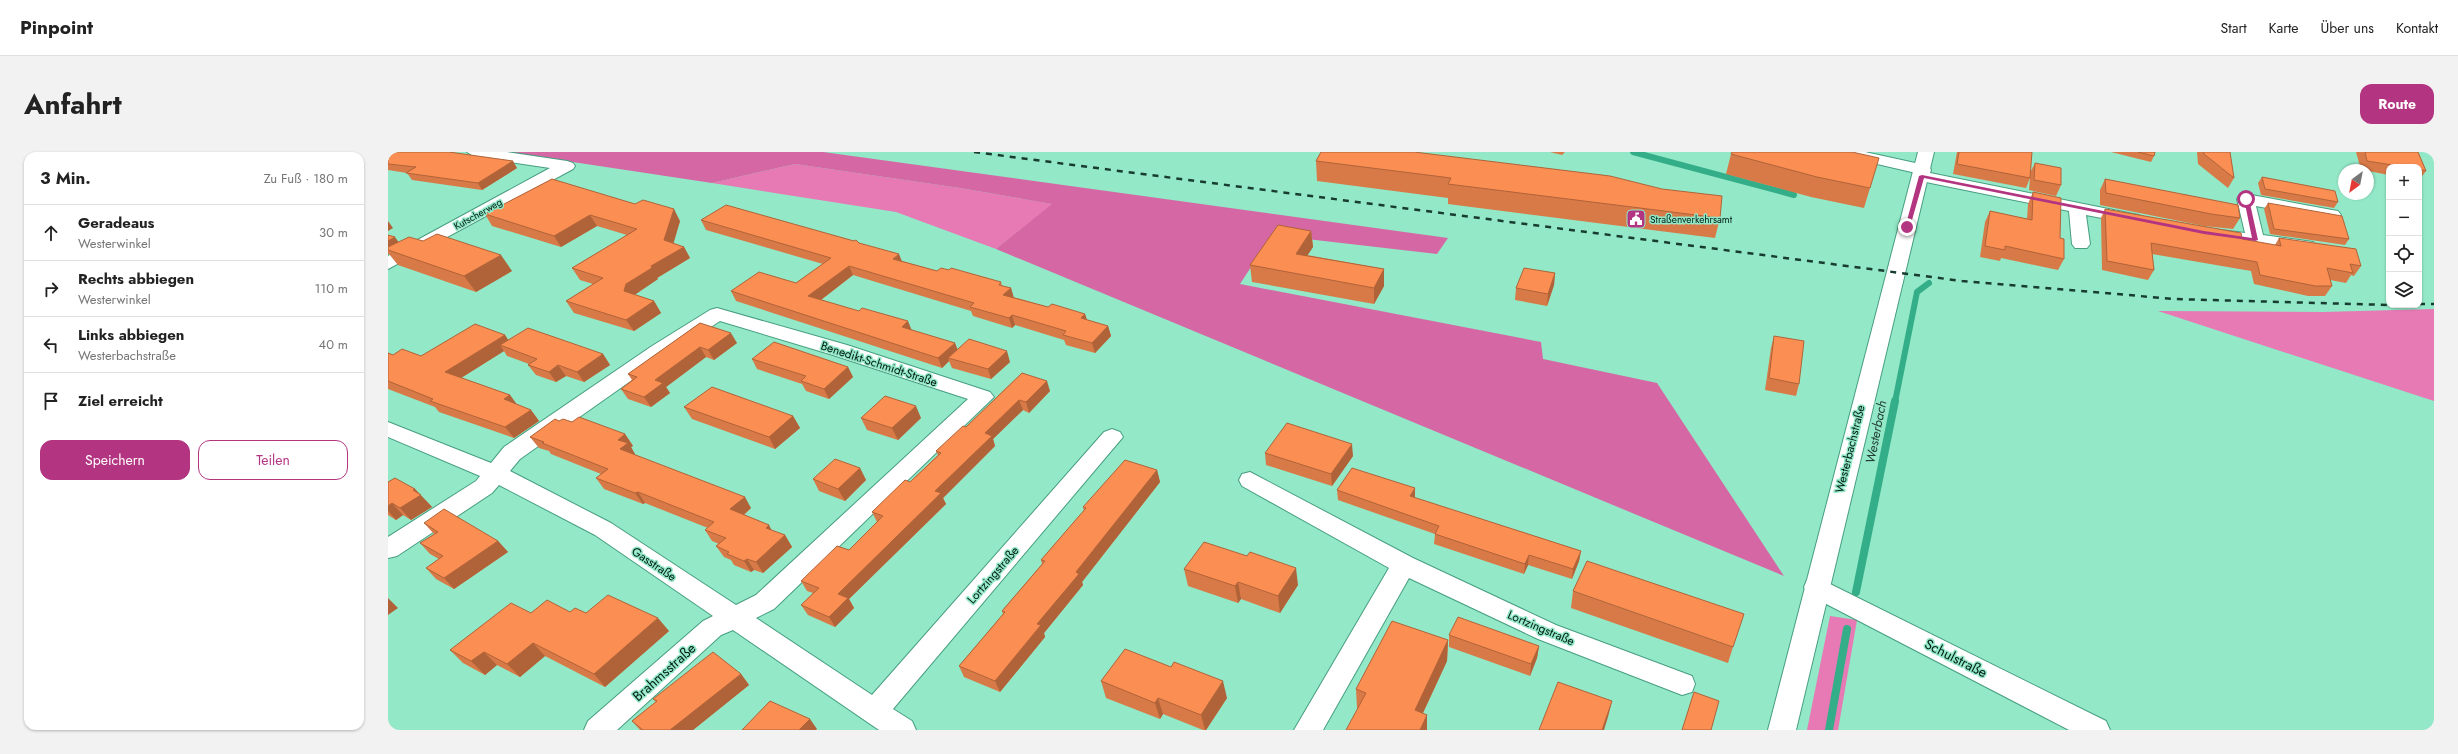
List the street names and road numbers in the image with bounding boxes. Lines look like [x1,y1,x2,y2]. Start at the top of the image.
street label: Kutscherweg [451,194,505,234]
street label: Benedikt-Schmidt-Straße [818,337,940,391]
street label: Westerbachstraße [1830,403,1870,495]
street label: Gasstraße [628,542,680,586]
street label: Lortzingstraße [963,542,1023,608]
street label: Lortzingstraße [1505,606,1577,650]
street label: Schulstraße [1921,634,1991,682]
street label: Brahmsstraße [628,638,700,706]

